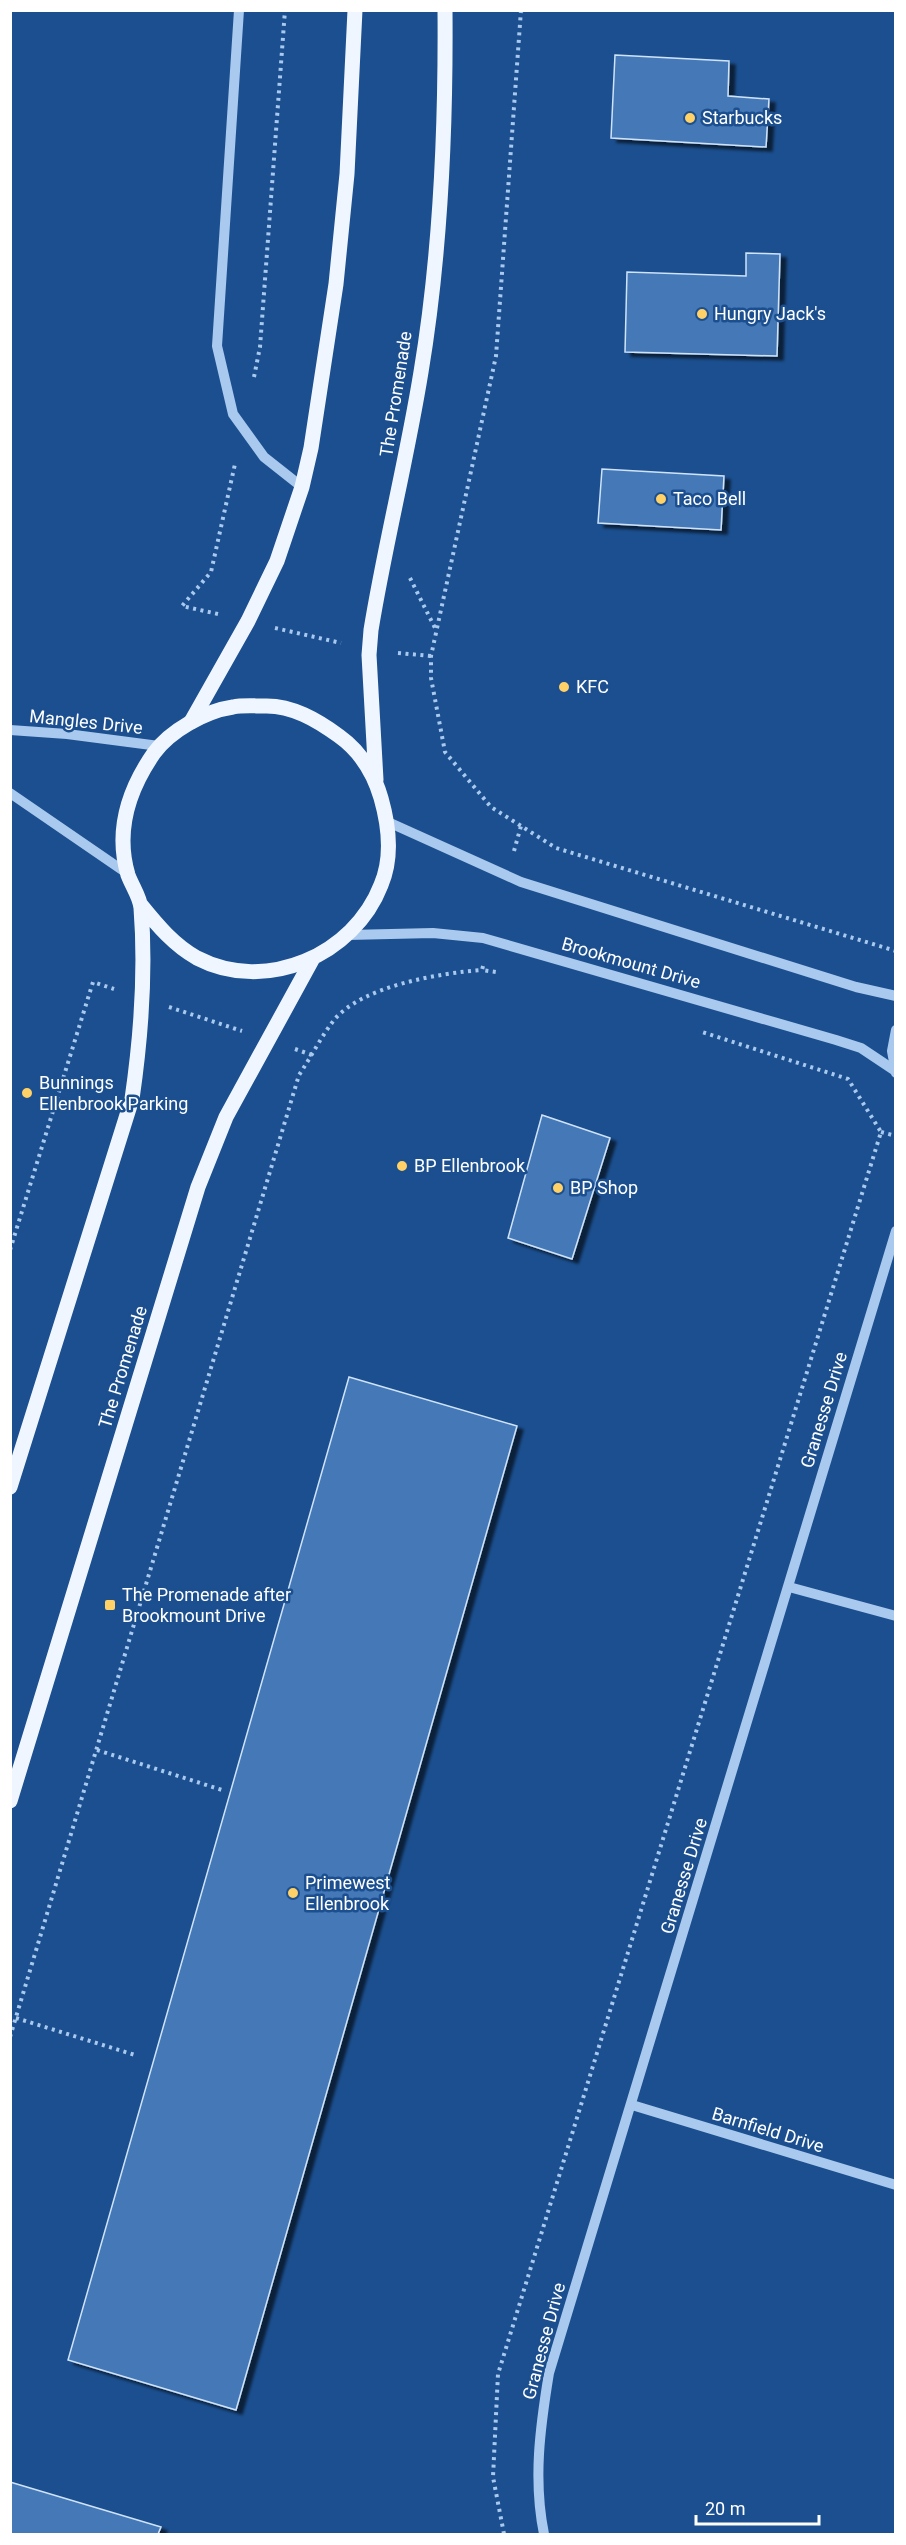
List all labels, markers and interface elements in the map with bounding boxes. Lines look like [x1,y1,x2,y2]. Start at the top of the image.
place label: Starbucks [702,107,782,128]
marker: Starbucks [683,111,697,125]
place label: Hungry Jack's [714,303,826,324]
marker: Hungry Jack's [695,307,709,321]
street label: The Promenade [375,330,416,458]
place label: Taco Bell [673,488,746,509]
marker: Taco Bell [654,492,668,506]
place label: KFC [576,676,609,697]
marker: KFC [557,680,571,694]
street label: Mangles Drive [28,705,144,738]
street label: Brookmount Drive [559,933,703,992]
place label: Bunnings Ellenbrook Parking [39,1072,188,1114]
marker: Bunnings Ellenbrook Parking [20,1086,34,1100]
place label: BP Ellenbrook [414,1155,526,1176]
marker: BP Ellenbrook [395,1159,409,1173]
place label: BP Shop [570,1177,638,1198]
marker: BP Shop [551,1181,565,1195]
street label: The Promenade [94,1303,151,1431]
street label: Granesse Drive [796,1349,851,1470]
place label: The Promenade after Brookmount Drive [122,1584,291,1626]
marker: The Promenade after Brookmount Drive [103,1598,117,1612]
street label: Granesse Drive [656,1815,711,1936]
place label: Primewest Ellenbrook [305,1872,391,1914]
marker: Primewest Ellenbrook [286,1886,300,1900]
street label: Barnfield Drive [710,2103,827,2157]
street label: Granesse Drive [518,2280,569,2402]
scale bar [696,2488,819,2526]
text: 20 m [705,2498,745,2519]

